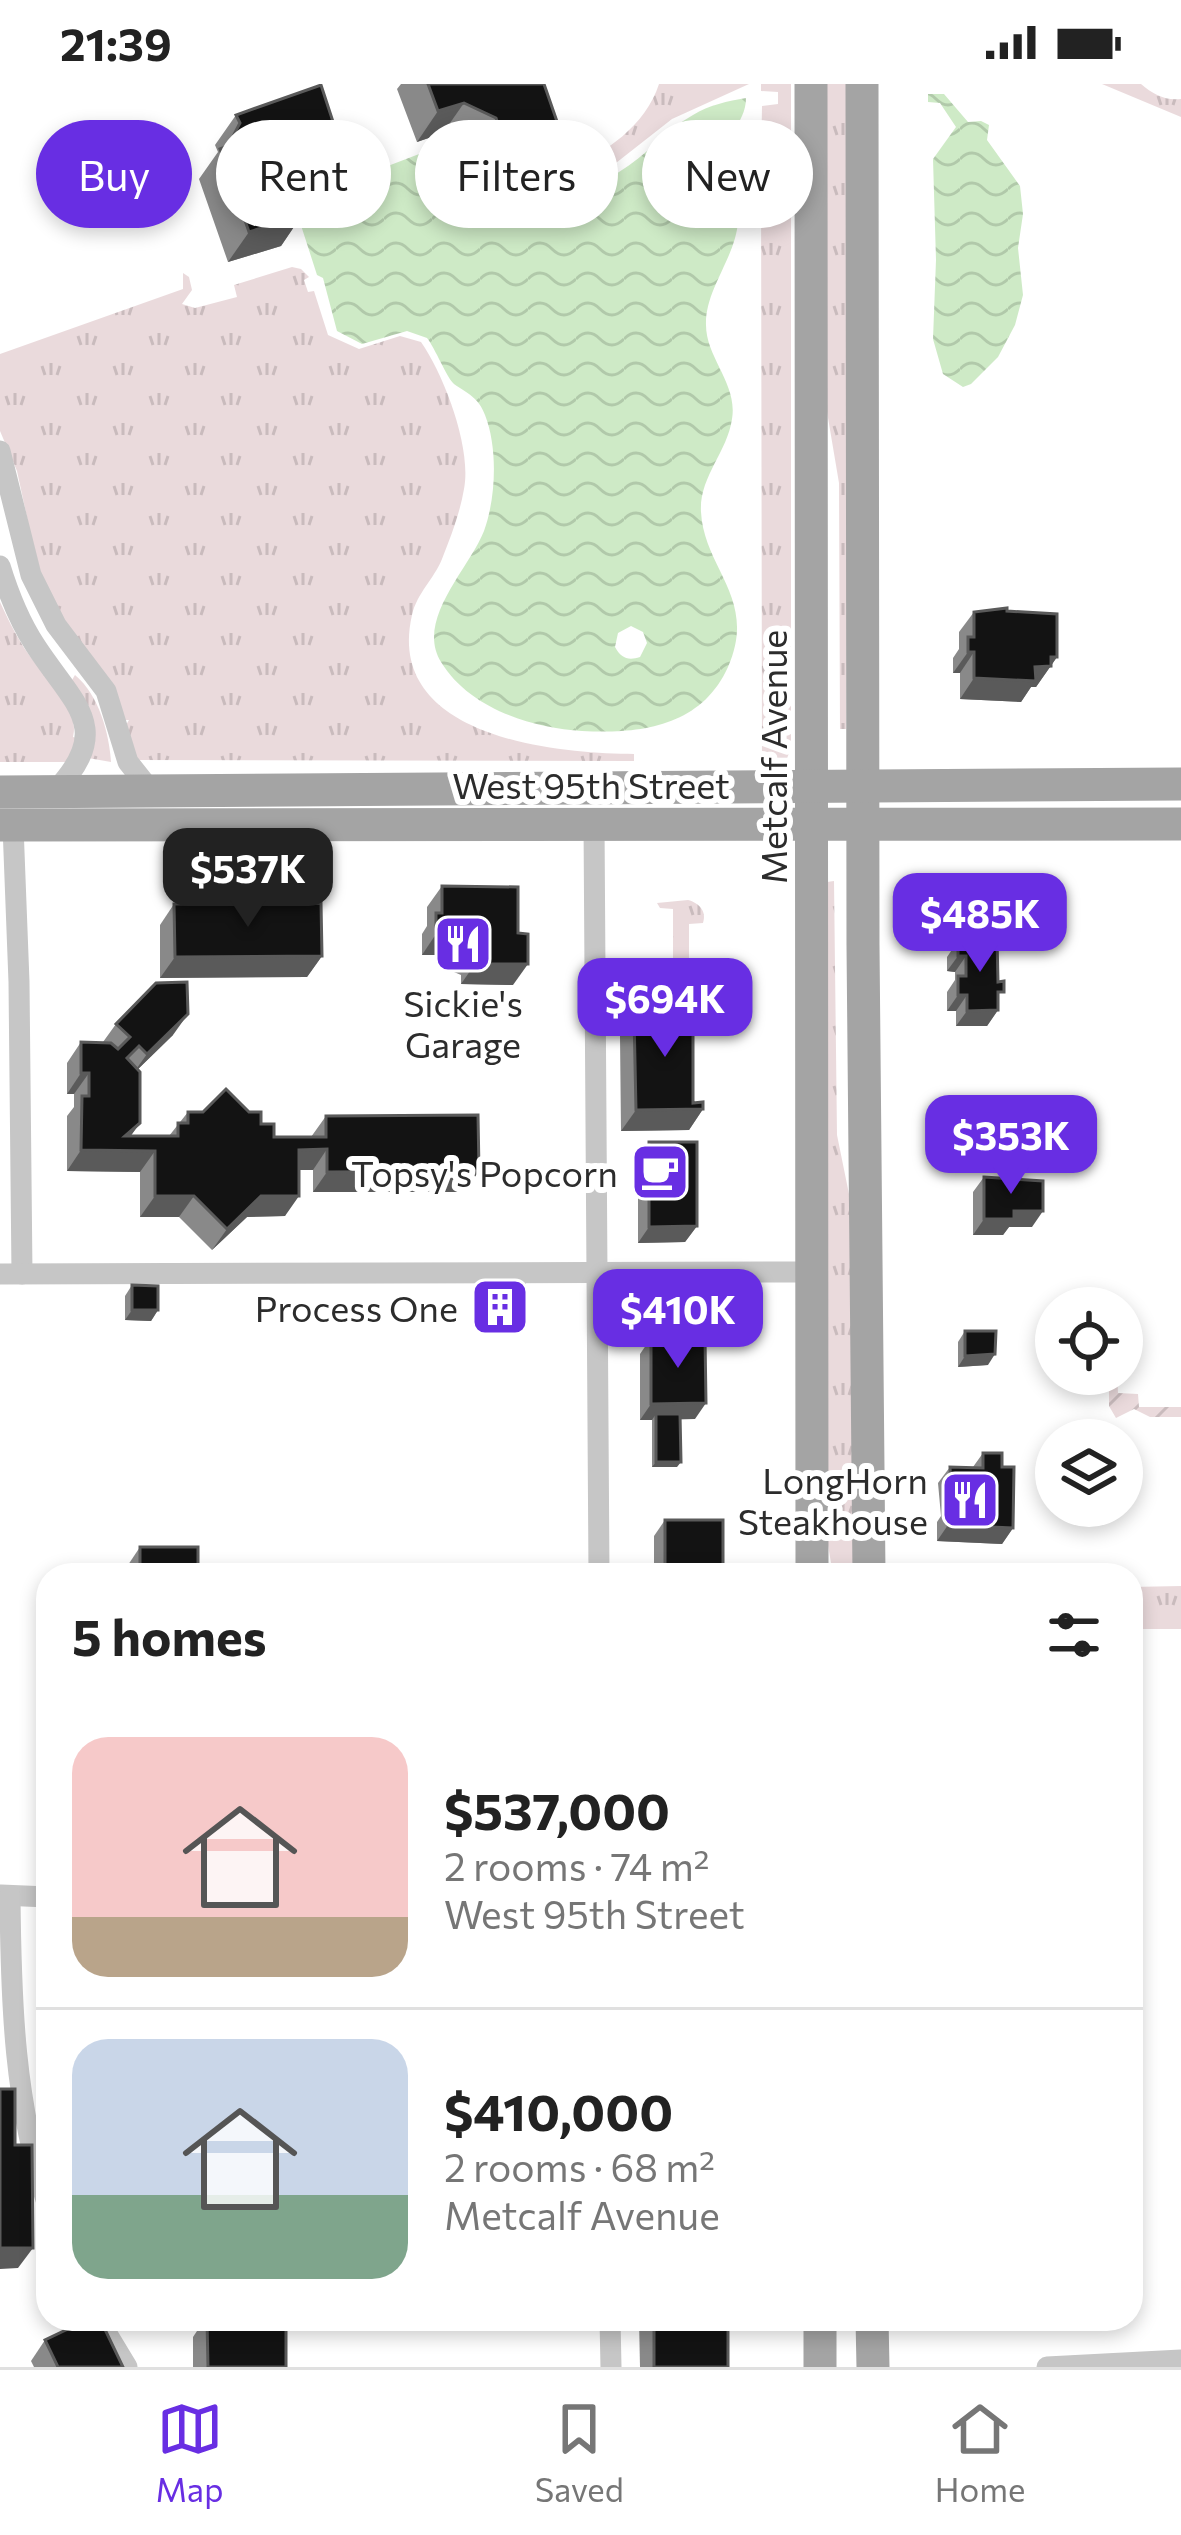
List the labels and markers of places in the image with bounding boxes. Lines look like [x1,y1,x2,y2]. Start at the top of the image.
pin: $537K [164,828,332,930]
pin: $485K [896,873,1064,975]
restaurant icon: Sickie's Garage [432,913,494,975]
pin: $694K [581,958,749,1060]
place label: Sickie's Garage [403,980,523,1065]
pin: $353K [927,1095,1095,1197]
cafe icon: Topsy's Popcorn [629,1141,691,1203]
place label: Topsy's Popcorn [351,1150,618,1194]
pin: $410K [594,1269,762,1371]
building icon: Process One [469,1276,531,1338]
place label: Process One [255,1285,458,1329]
place label: LongHorn Steakhouse [738,1457,928,1542]
restaurant icon: LongHorn Steakhouse [939,1469,1001,1531]

